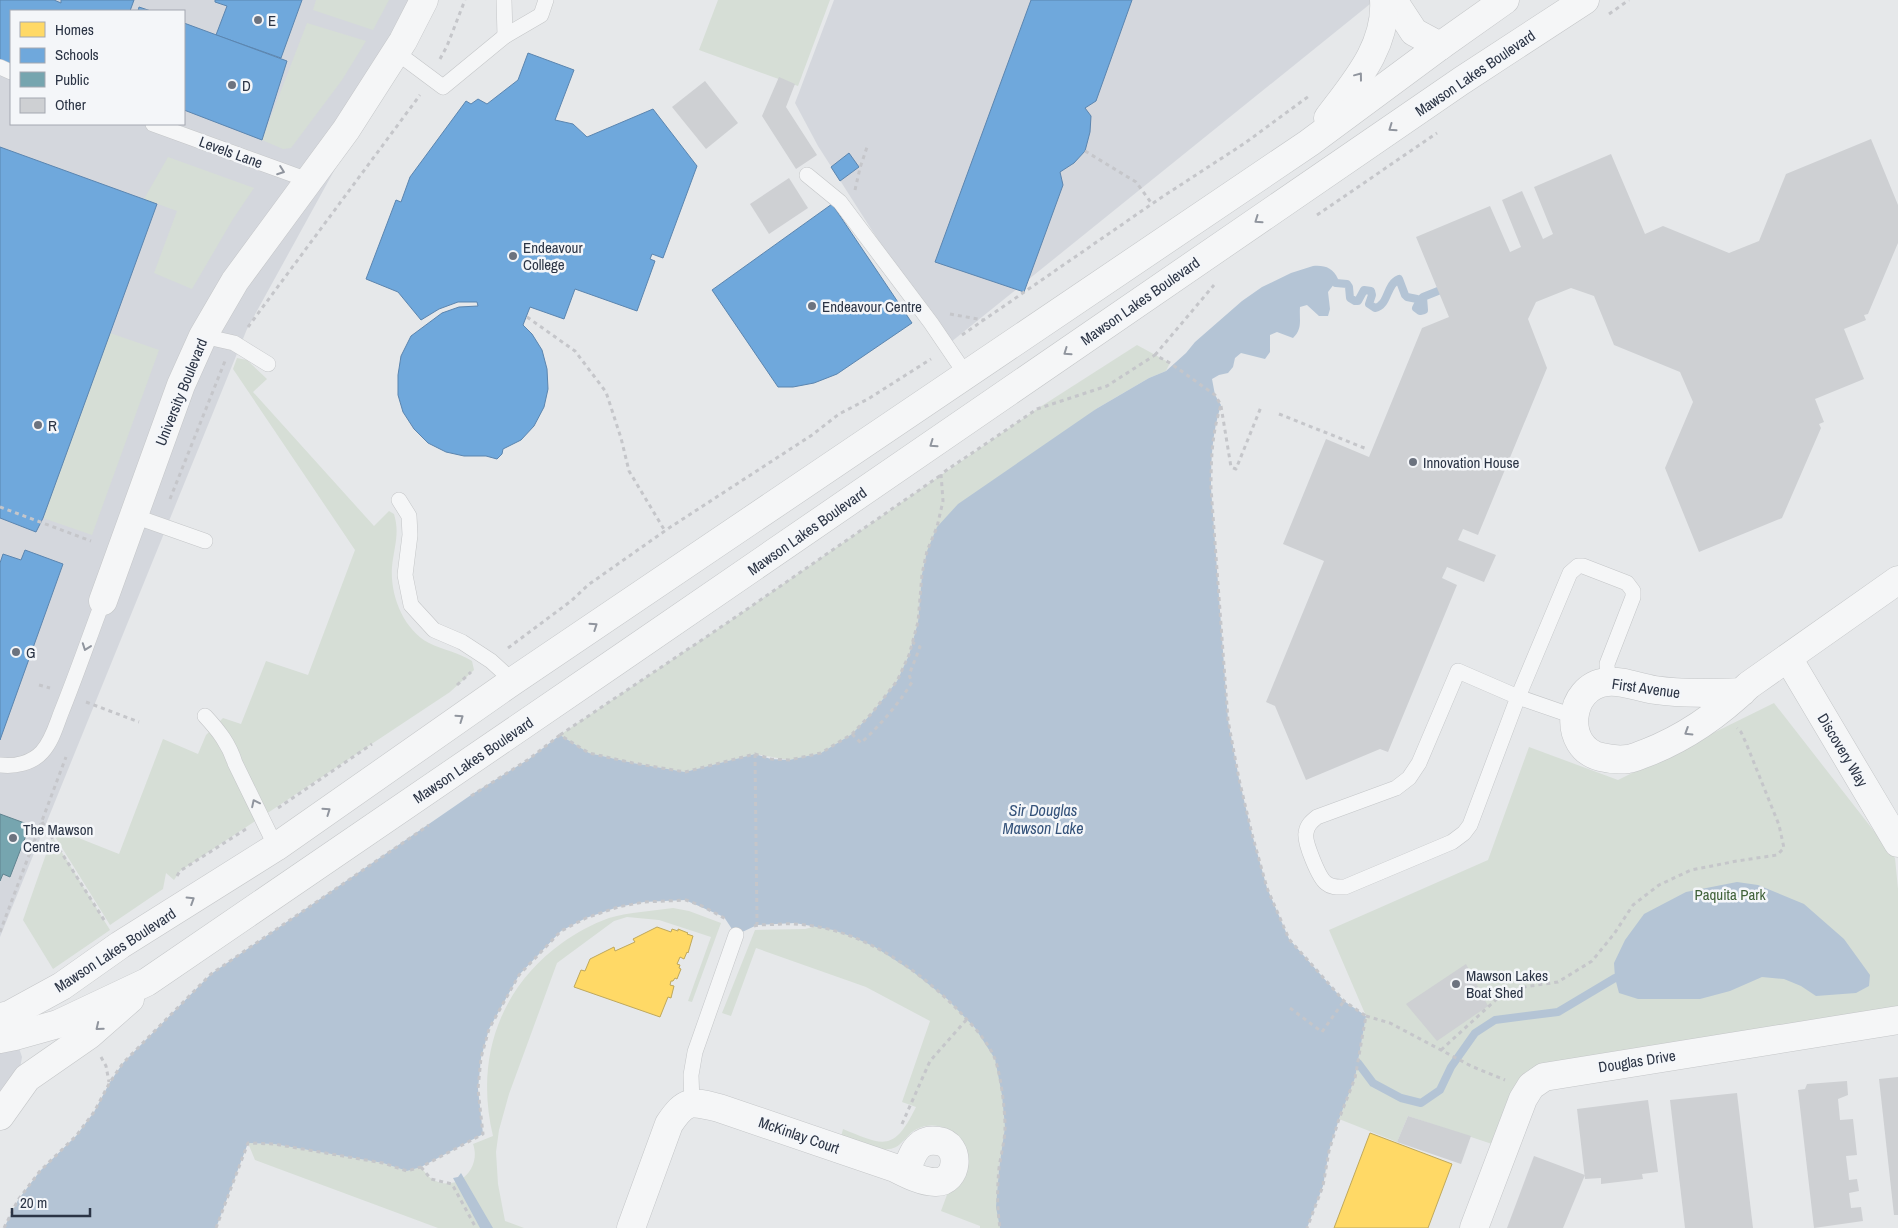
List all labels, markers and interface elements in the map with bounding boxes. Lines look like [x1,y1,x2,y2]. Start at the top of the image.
legend [10,10,185,125]
place label: E [268,10,276,31]
marker: E [252,14,264,26]
text: Homes [55,19,94,40]
street label: Mawson Lakes Boulevard [1411,25,1539,121]
text: Schools [55,44,99,65]
text: Public [55,69,89,90]
one-way arrow [1353,72,1362,82]
place label: D [242,75,251,96]
marker: D [226,79,238,91]
text: Other [55,94,86,115]
one-way arrow [1388,122,1398,131]
street label: Levels Lane [196,131,266,173]
one-way arrow [276,165,285,175]
one-way arrow [1254,214,1264,223]
place label: Endeavour College [523,237,583,275]
marker: Endeavour College [507,250,519,262]
street label: Mawson Lakes Boulevard [1076,252,1204,350]
place label: Endeavour Centre [822,296,922,317]
marker: Endeavour Centre [806,300,818,312]
street label: University Boulevard [150,335,212,449]
one-way arrow [1063,346,1072,355]
place label: R [48,415,57,436]
marker: R [32,419,44,431]
one-way arrow [929,438,938,447]
place label: Innovation House [1423,452,1520,473]
marker: Innovation House [1407,456,1419,468]
street label: Mawson Lakes Boulevard [743,482,871,580]
one-way arrow [589,623,598,633]
place label: G [26,642,36,663]
one-way arrow [82,642,92,650]
marker: G [10,646,22,658]
street label: First Avenue [1610,673,1682,703]
street label: Discovery Way [1813,709,1874,791]
street label: Mawson Lakes Boulevard [409,712,537,808]
one-way arrow [454,715,464,724]
one-way arrow [1684,725,1693,735]
one-way arrow [250,799,261,808]
water label: Sir Douglas Mawson Lake [1003,799,1083,839]
one-way arrow [321,808,331,817]
place label: The Mawson Centre [23,819,93,857]
marker: The Mawson Centre [7,832,19,844]
park label: Paquita Park [1694,884,1766,905]
one-way arrow [186,897,195,907]
street label: Mawson Lakes Boulevard [50,903,180,997]
place label: Mawson Lakes Boat Shed [1466,965,1548,1003]
marker: Mawson Lakes Boat Shed [1450,978,1462,990]
one-way arrow [95,1022,104,1031]
street label: Douglas Drive [1597,1045,1677,1077]
street label: McKinlay Court [756,1111,843,1159]
scale bar [12,1186,90,1218]
text: 20 m [20,1192,47,1213]

